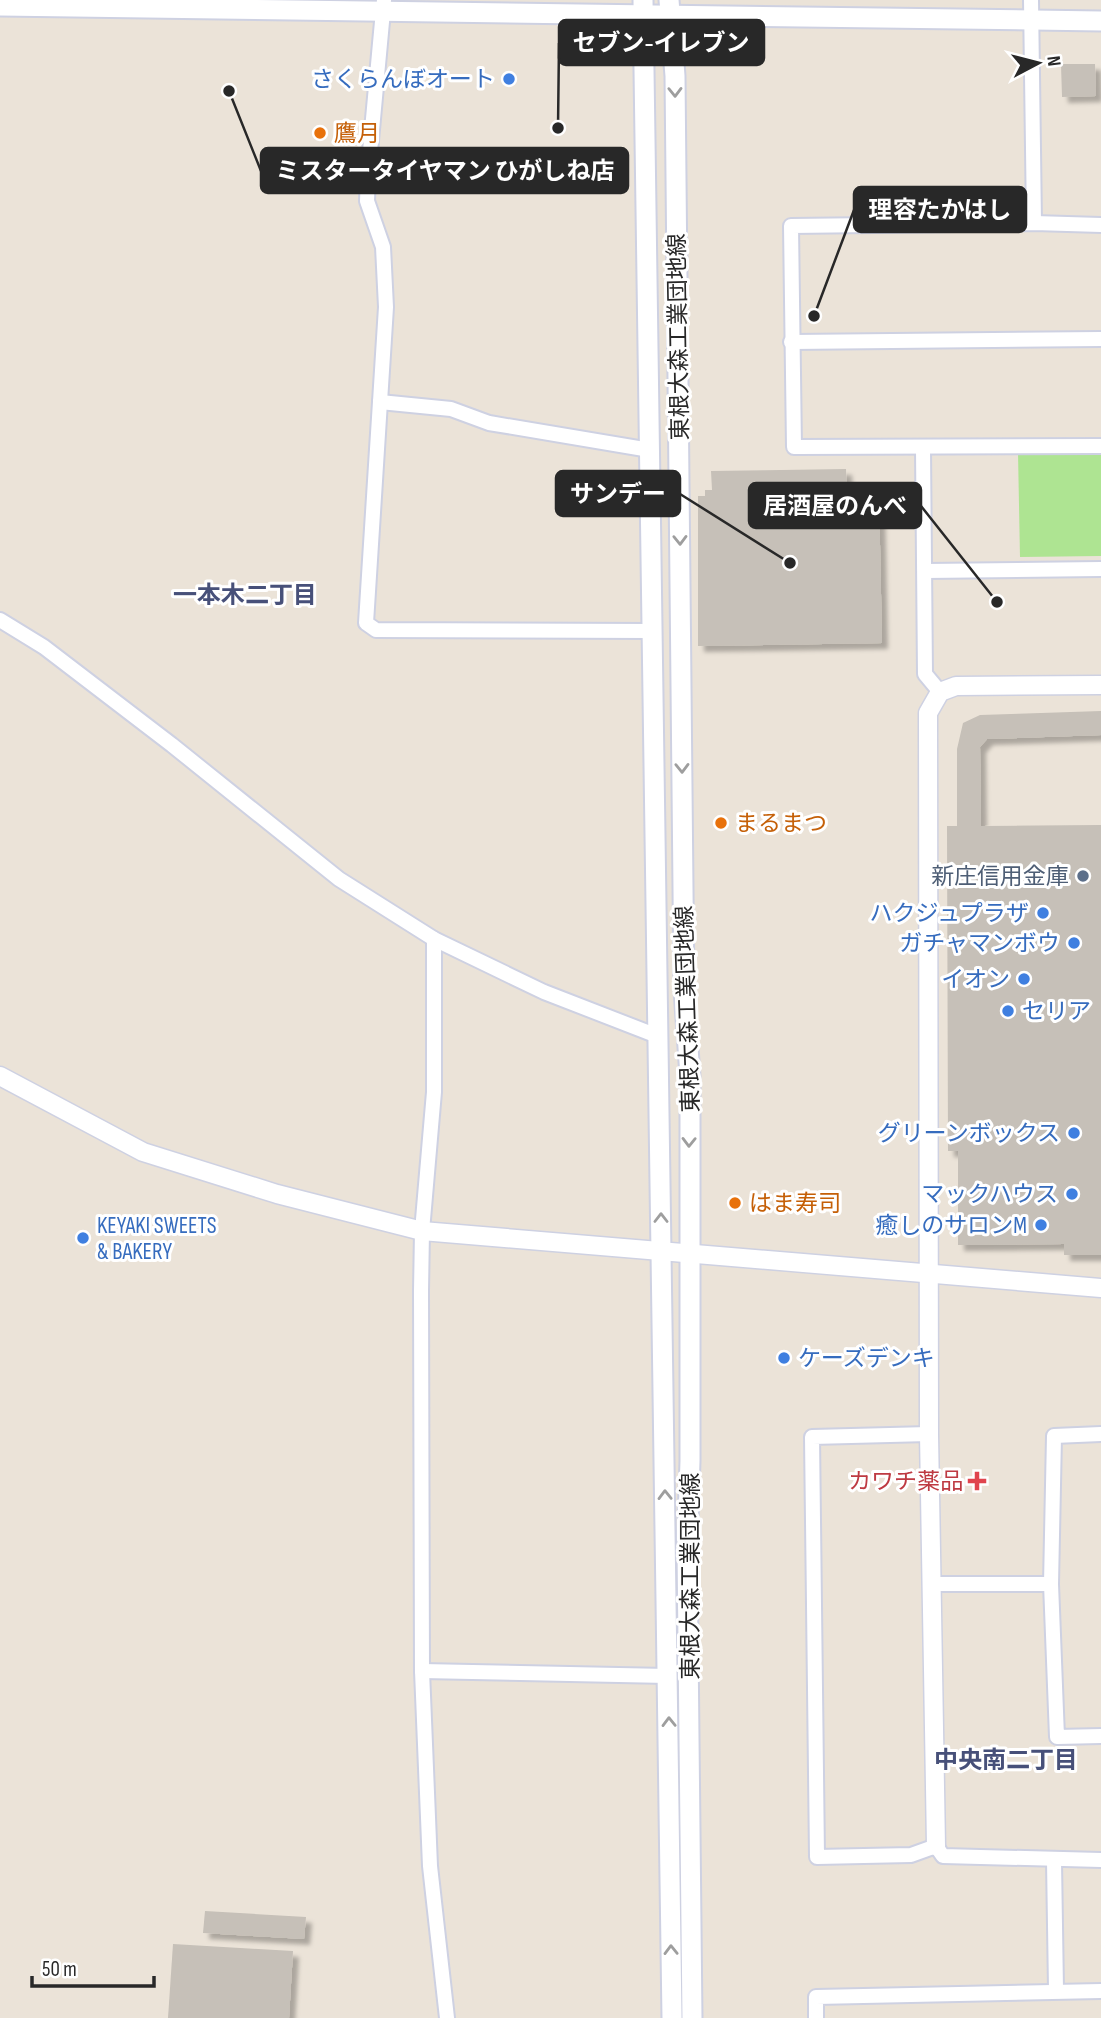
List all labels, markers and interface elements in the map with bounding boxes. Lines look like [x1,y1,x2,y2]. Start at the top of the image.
callout: セブン-イレブン [559,20,764,65]
north arrow [1003,28,1073,98]
text: セブン-イレブン [572,29,750,58]
text: N [1041,55,1065,68]
place label: さくらんぼオート [311,66,495,94]
marker: さくらんぼオート [501,71,517,87]
one-way arrow [668,87,683,98]
place label: 鷹月 [334,120,380,148]
marker: 鷹月 [312,125,328,141]
callout: ミスタータイヤマン ひがしね店 [261,148,628,193]
text: ミスタータイヤマン ひがしね店 [275,157,615,186]
callout: 理容たかはし [854,187,1026,232]
text: 理容たかはし [868,196,1012,225]
street label: 東根大森工業団地線 [663,233,695,441]
callout: サンデー [556,471,680,516]
text: サンデー [570,480,666,509]
callout: 居酒屋のんべ [749,483,921,528]
text: 居酒屋のんべ [763,492,907,521]
one-way arrow [672,536,688,546]
district label: 一本木二丁目 [173,581,317,610]
one-way arrow [674,763,690,774]
place label: まるまつ [735,810,827,838]
marker: まるまつ [713,815,729,831]
place label: 新庄信用金庫 [931,863,1069,891]
marker: 新庄信用金庫 [1075,868,1091,884]
place label: ハクジュプラザ [870,900,1029,928]
street label: 東根大森工業団地線 [670,905,706,1113]
marker: ハクジュプラザ [1035,905,1051,921]
place label: ガチャマンボウ [899,930,1060,958]
marker: ガチャマンボウ [1066,935,1082,951]
place label: イオン [941,966,1010,994]
marker: イオン [1016,971,1032,987]
place label: セリア [1022,998,1091,1026]
marker: セリア [1000,1003,1016,1019]
place label: グリーンボックス [878,1120,1060,1148]
marker: グリーンボックス [1066,1125,1082,1141]
one-way arrow [682,1137,697,1148]
place label: マックハウス [921,1181,1058,1209]
marker: マックハウス [1064,1186,1080,1202]
place label: はま寿司 [749,1190,841,1218]
marker: はま寿司 [727,1195,743,1211]
place label: KEYAKI SWEETS & BAKERY [97,1212,217,1266]
place label: 癒しのサロンM [875,1212,1027,1240]
one-way arrow [653,1213,669,1223]
marker: 癒しのサロンM [1033,1217,1049,1233]
marker: KEYAKI SWEETS & BAKERY [75,1230,91,1246]
place label: ケーズデンキ [798,1345,935,1373]
marker: ケーズデンキ [776,1350,792,1366]
place label: カワチ薬品 [848,1468,963,1496]
street label: 東根大森工業団地線 [677,1473,705,1680]
marker: カワチ薬品 [969,1473,985,1489]
one-way arrow [657,1489,673,1500]
one-way arrow [661,1717,677,1727]
district label: 中央南二丁目 [934,1746,1078,1775]
scale bar [32,1944,154,1988]
one-way arrow [663,1944,679,1955]
text: 50 m [42,1957,77,1982]

